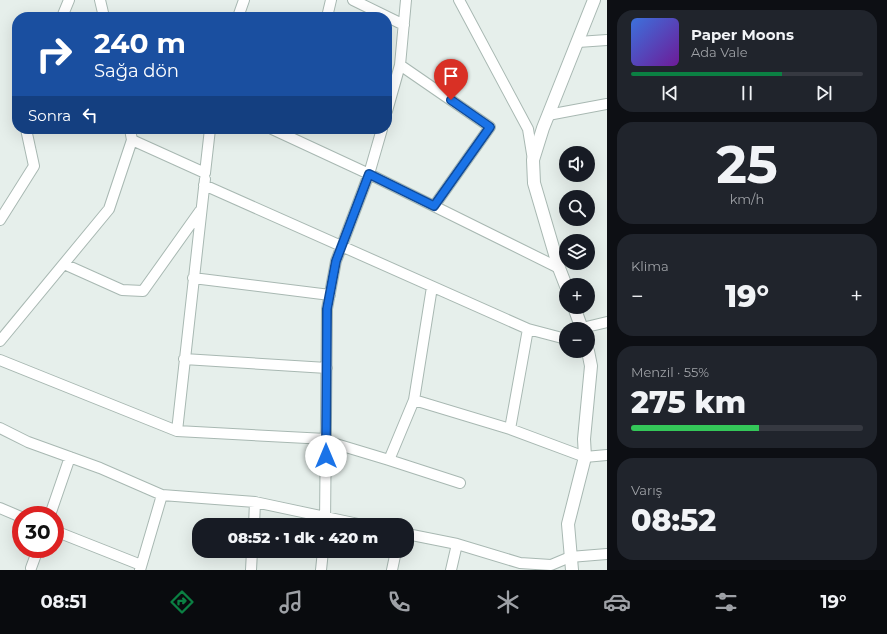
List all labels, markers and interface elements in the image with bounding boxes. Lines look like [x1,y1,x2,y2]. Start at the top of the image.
text: Paper Moons [691,25,794,44]
text: 240 m [94,26,186,60]
icon: right [28,28,80,80]
text: Ada Vale [691,44,748,60]
pin [434,59,468,100]
text: Sağa dön [94,60,179,82]
icon: arrive [440,65,462,87]
icon: previous [659,82,681,104]
icon: pause [736,82,758,104]
icon: next [813,82,835,104]
icon: left [79,104,101,126]
text: Sonra [28,106,71,125]
text: 25 [716,133,778,196]
map controls [559,146,595,358]
button: sound [559,146,595,182]
button: search [559,190,595,226]
text: km/h [730,191,764,207]
button: layers [559,234,595,270]
text: Klima [631,258,669,274]
button: + [559,278,595,314]
text: 19° [725,278,769,315]
text: − [631,283,644,310]
text: + [850,283,863,310]
button: − [559,322,595,358]
text: Menzil · 55% [631,364,709,380]
text: 275 km [631,384,746,421]
position arrow [305,435,347,477]
text: Varış [631,482,662,498]
text: 08:52 [631,502,716,539]
speed limit sign: 30 [12,506,64,558]
text: 08:52 · 1 dk · 420 m [228,528,378,547]
icon: directions [168,588,196,616]
icon: music [277,588,305,616]
icon: phone [385,588,413,616]
icon: climate [494,588,522,616]
icon: car [603,588,631,616]
icon: filters [712,588,740,616]
text: 08:51 [40,591,87,613]
text: 19° [820,591,847,613]

